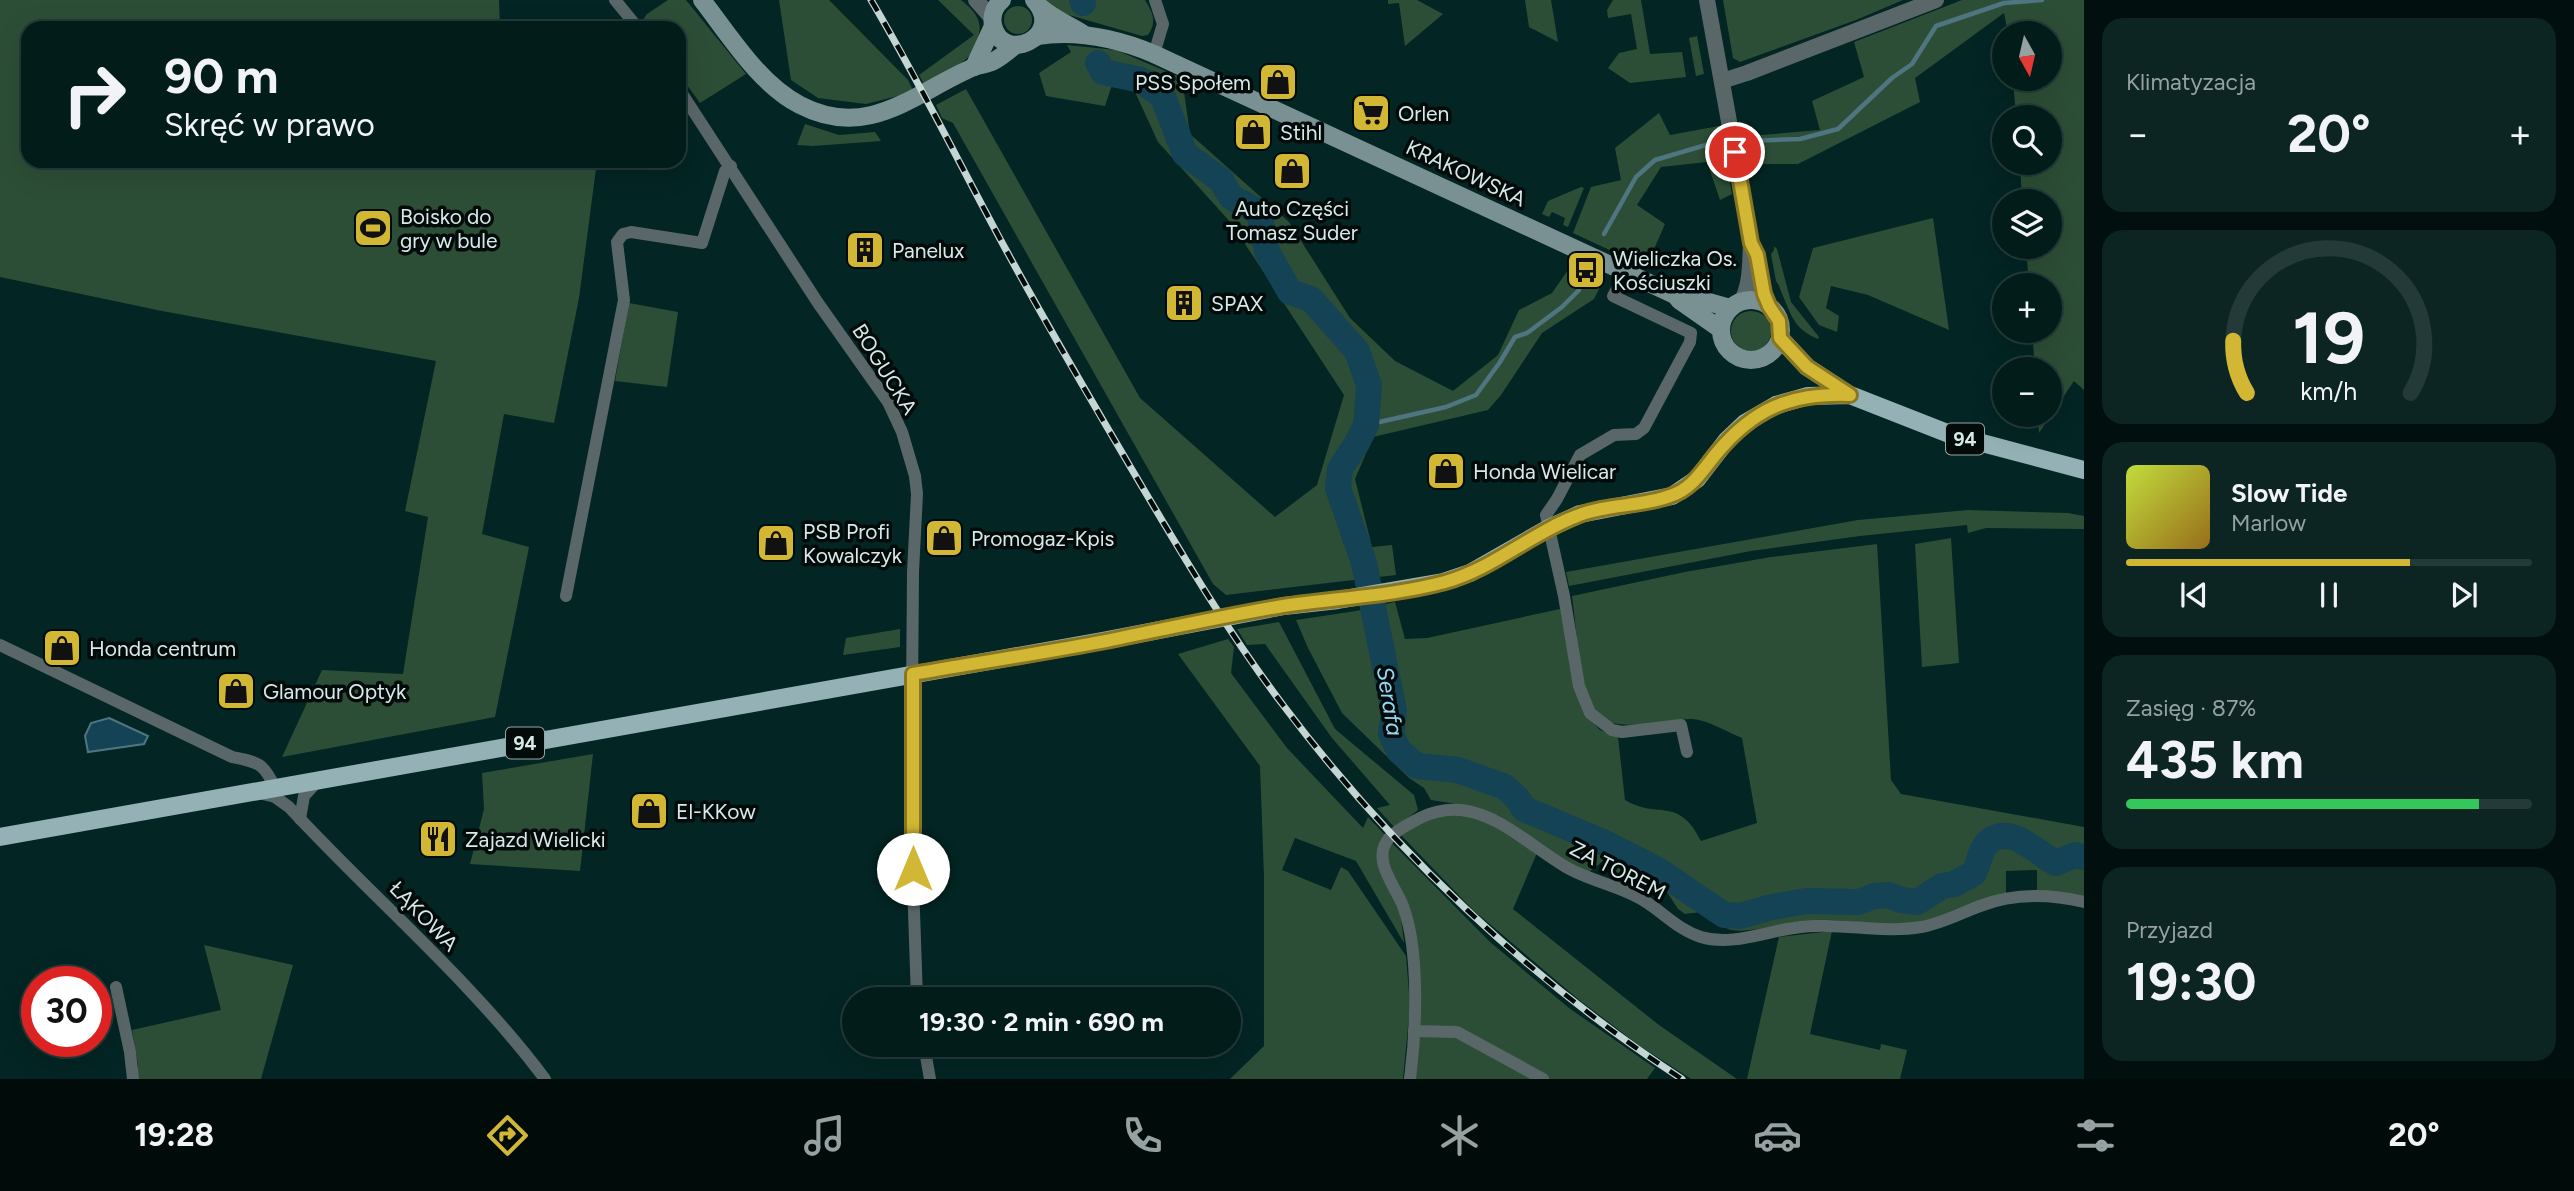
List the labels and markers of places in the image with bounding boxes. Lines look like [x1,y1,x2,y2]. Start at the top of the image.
shop icon: PSS Społem [1257,61,1299,103]
place label: PSS Społem [1135,70,1251,95]
supermarket icon: Orlen [1350,92,1392,134]
place label: Orlen [1398,101,1449,126]
shop icon: Stihl [1232,111,1274,153]
place label: Stihl [1280,120,1322,145]
pin [1705,122,1765,182]
shop icon: Auto Części Tomasz Suder [1271,150,1313,192]
place label: Auto Części Tomasz Suder [1226,196,1358,245]
place label: Boisko do gry w bule [400,204,497,253]
sports icon: Boisko do gry w bule [352,207,394,249]
building icon: Panelux [844,229,886,271]
place label: Panelux [892,238,964,263]
place label: Wieliczka Os. Kościuszki [1613,246,1737,295]
bus stop icon: Wieliczka Os. Kościuszki [1565,249,1607,291]
building icon: SPAX [1163,282,1205,324]
place label: SPAX [1211,291,1263,316]
shop icon: Honda Wielicar [1425,450,1467,492]
place label: Honda Wielicar [1473,459,1616,484]
shop icon: Promogaz-Kpis [923,517,965,559]
place label: PSB Profi Kowalczyk [803,519,903,568]
shop icon: PSB Profi Kowalczyk [755,522,797,564]
place label: Promogaz-Kpis [971,526,1114,551]
shop icon: Honda centrum [41,627,83,669]
place label: Honda centrum [89,636,236,661]
shop icon: Glamour Optyk [215,670,257,712]
place label: Glamour Optyk [263,679,407,704]
shop icon: El-KKow [628,790,670,832]
place label: El-KKow [676,799,756,824]
restaurant icon: Zajazd Wielicki [417,818,459,860]
place label: Zajazd Wielicki [465,827,606,852]

